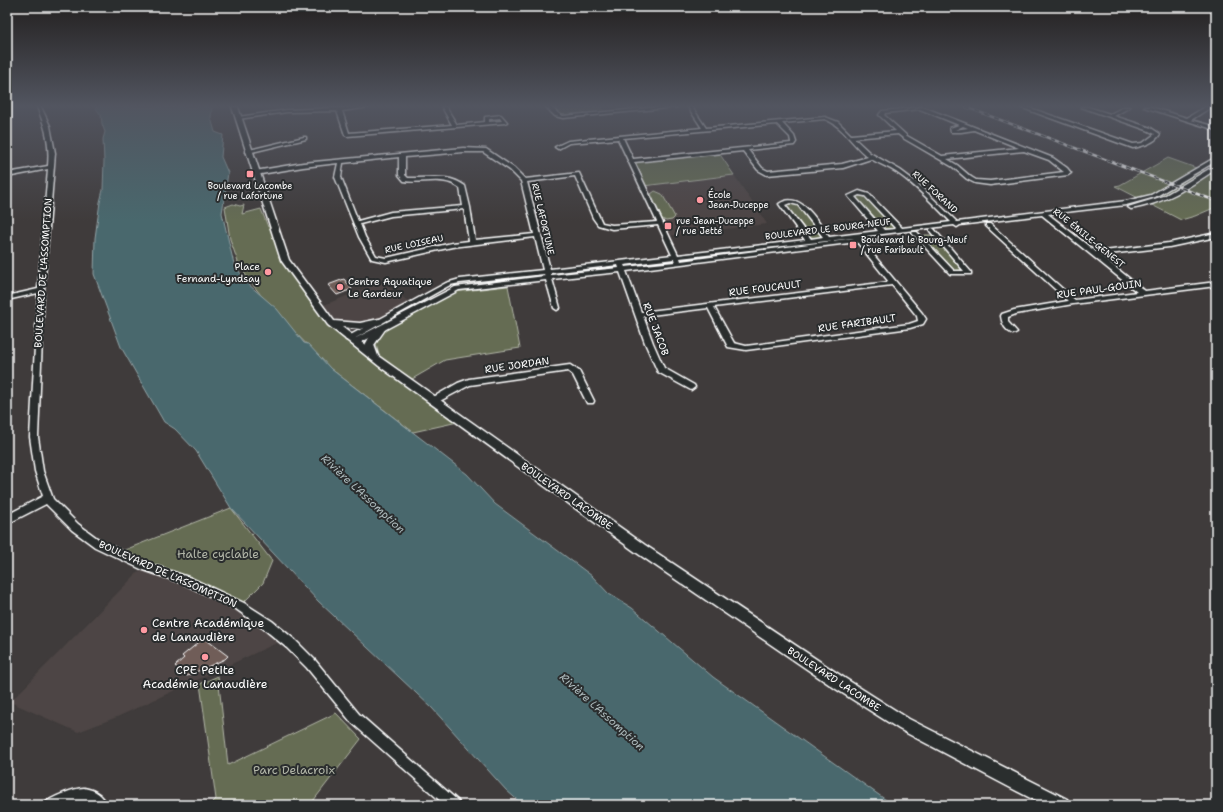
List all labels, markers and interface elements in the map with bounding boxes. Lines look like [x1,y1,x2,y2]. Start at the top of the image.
street label: RUE FORAND [910,168,960,216]
marker: Boulevard Lacombe / rue Lafortune [245,169,255,179]
place label: Boulevard Lacombe / rue Lafortune [208,180,292,202]
street label: RUE LAFORTUNE [529,182,557,256]
place label: École Jean-Duceppe [708,188,769,211]
marker: École Jean-Duceppe [695,195,705,205]
street label: BOULEVARD DE L'ASSOMPTION [31,198,55,348]
street label: RUE ÉMILE-GENEST [1051,205,1128,271]
place label: rue Jean-Duceppe / rue Jetté [676,215,754,237]
street label: BOULEVARD LE BOURG-NEUF [765,215,891,243]
marker: rue Jean-Duceppe / rue Jetté [663,221,673,231]
street label: RUE LOISEAU [384,232,444,256]
place label: Boulevard le Bourg-Neuf / rue Faribault [861,234,968,256]
marker: Boulevard le Bourg-Neuf / rue Faribault [848,240,858,250]
place label: Place Fernand-Lyndsay [177,260,260,285]
marker: Place Fernand-Lyndsay [263,267,273,277]
place label: Centre Aquatique Le Gardeur [348,275,432,300]
street label: RUE FOUCAULT [728,277,802,299]
street label: RUE PAUL-GOUIN [1056,277,1142,301]
marker: Centre Aquatique Le Gardeur [335,282,345,292]
street label: RUE JACOB [640,301,672,357]
street label: RUE FARIBAULT [817,311,897,335]
street label: RUE JORDAN [484,354,550,376]
water label: Rivière L'Assomption [318,451,408,537]
street label: BOULEVARD LACOMBE [519,459,615,533]
street label: BOULEVARD DE L'ASSOMPTION [97,538,239,610]
park label: Halte cyclable [177,546,259,562]
place label: Centre Académique de Lanaudière [152,615,264,645]
marker: Centre Académique de Lanaudière [139,625,149,635]
street label: BOULEVARD LACOMBE [785,644,883,714]
marker: CPE Petite Académie Lanaudière [200,652,210,662]
place label: CPE Petite Académie Lanaudière [143,662,268,692]
water label: Rivière L'Assomption [556,670,648,754]
park label: Parc Delacroix [253,762,335,778]

